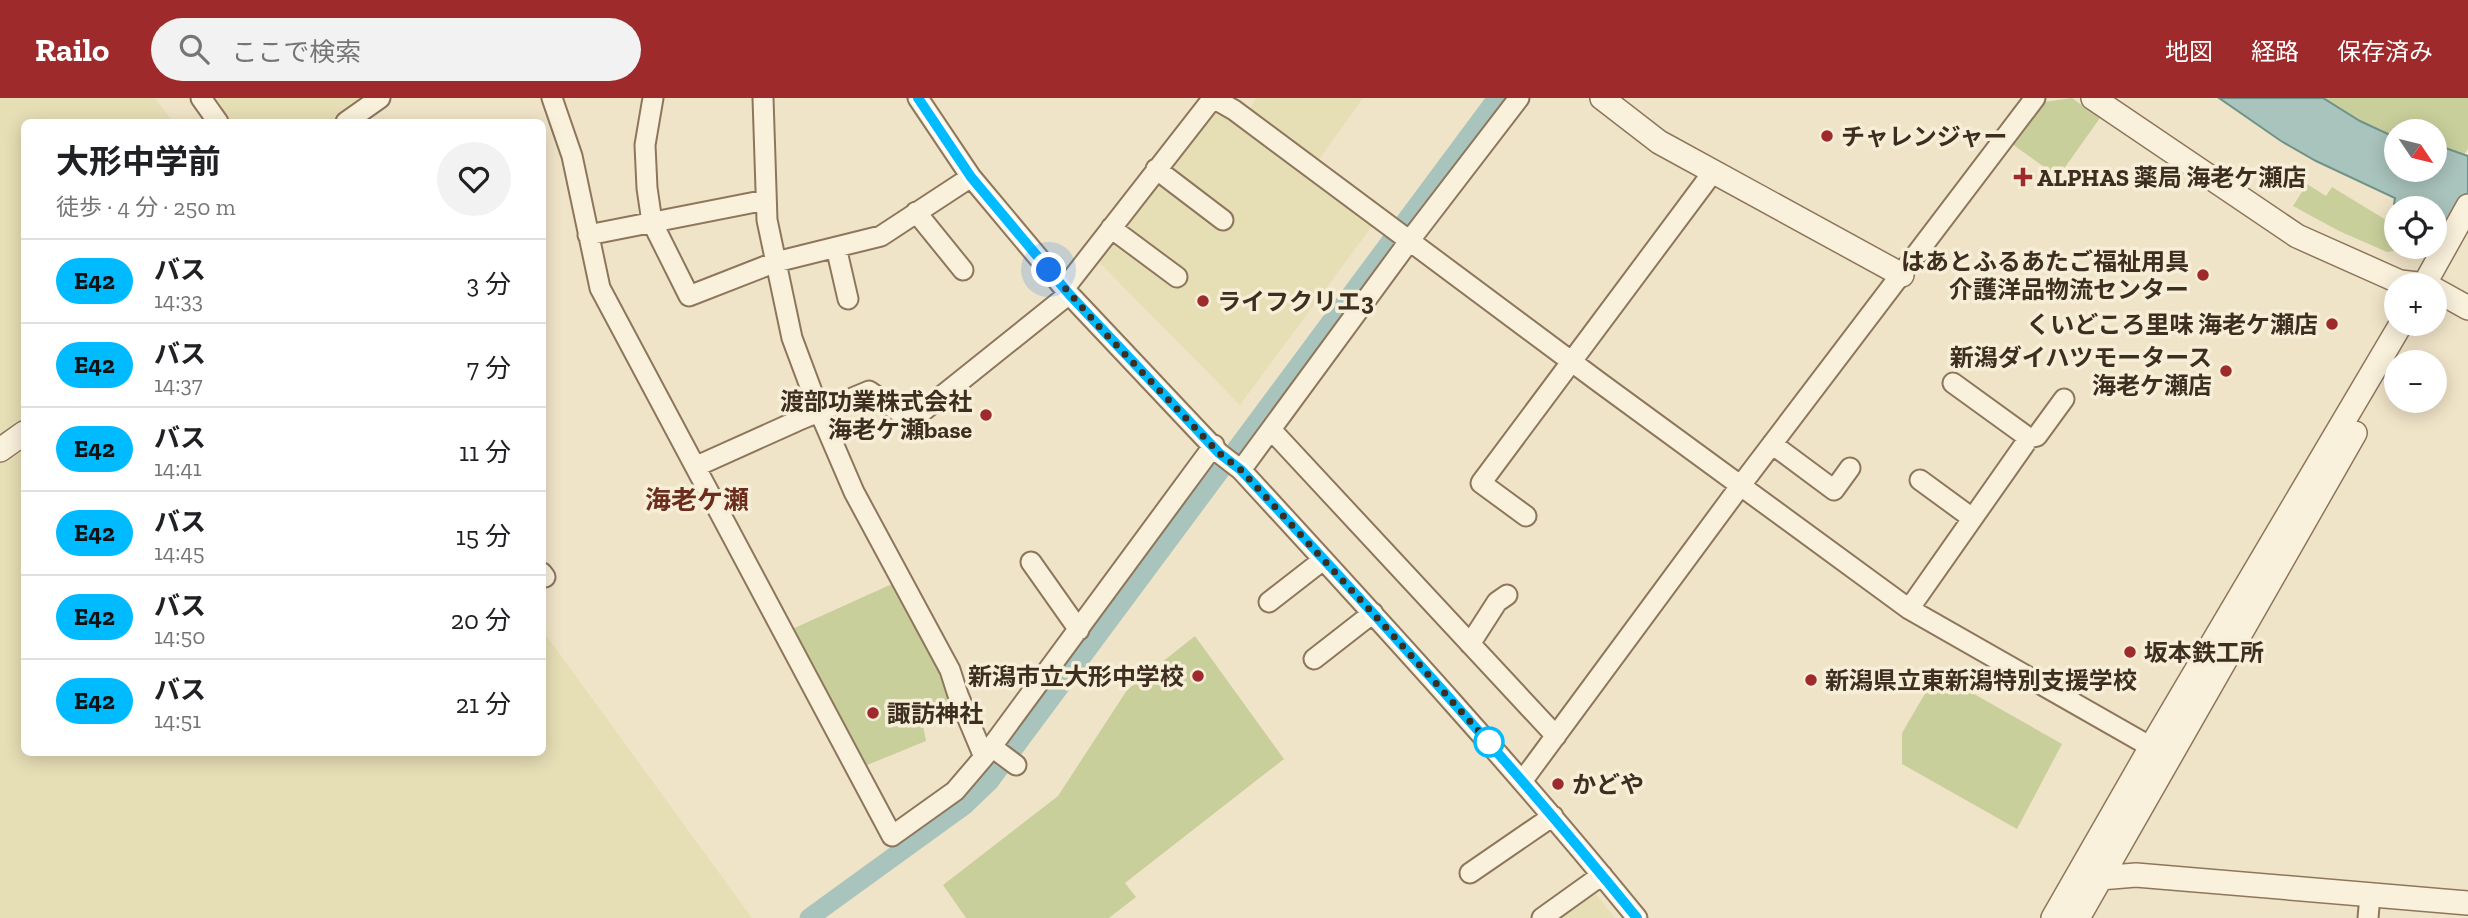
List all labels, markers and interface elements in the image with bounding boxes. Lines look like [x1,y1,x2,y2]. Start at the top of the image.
search box [151,18,641,81]
text: Railo [35,30,109,69]
icon: search [175,30,213,68]
text: ここで検索 [231,36,361,68]
text: 地図 [2165,37,2213,66]
text: 経路 [2251,37,2299,66]
text: 保存済み [2337,37,2433,66]
north arrow [2384,119,2446,182]
map controls [2384,119,2447,413]
place label: チャレンジャー [1841,122,2008,151]
marker: チャレンジャー [1819,128,1835,144]
text: 大形中学前 [56,142,221,181]
button: heart [437,142,511,216]
place label: ALPHAS 薬局 海老ケ瀬店 [2037,163,2306,192]
marker: ALPHAS 薬局 海老ケ瀬店 [2015,169,2031,185]
text: 徒歩 · 4 分 · 250 m [56,193,236,221]
button: locate [2384,196,2447,259]
place label: はあとふるあたご福祉用具 介護洋品物流センター [1901,247,2189,304]
your location [1031,252,1066,287]
text: バス [154,254,206,286]
text: E42 [74,266,115,295]
marker: はあとふるあたご福祉用具 介護洋品物流センター [2195,267,2211,283]
text: 3 分 [466,268,511,300]
button: + [2384,273,2447,336]
text: 14:33 [154,286,203,314]
place label: ライフクリエ3 [1217,287,1374,316]
marker: ライフクリエ3 [1195,293,1211,309]
place label: くいどころ里味 海老ケ瀬店 [2026,310,2318,339]
marker: くいどころ里味 海老ケ瀬店 [2324,316,2340,332]
text: バス [154,338,206,370]
place label: 新潟ダイハツモータース 海老ケ瀬店 [1950,343,2212,400]
text: E42 [74,350,115,379]
button: − [2384,350,2447,413]
text: 7 分 [467,352,511,384]
marker: 新潟ダイハツモータース 海老ケ瀬店 [2218,363,2234,379]
text: 14:37 [154,370,202,398]
place label: 渡部功業株式会社 海老ケ瀬base [780,387,972,444]
marker: 渡部功業株式会社 海老ケ瀬base [978,407,994,423]
text: バス [154,422,206,454]
text: E42 [74,434,115,463]
text: 11 分 [459,436,511,468]
text: 14:41 [154,454,202,482]
district label: 海老ケ瀬 [645,484,749,516]
text: バス [154,506,206,538]
text: E42 [74,518,115,547]
text: 15 分 [456,520,511,552]
text: 14:45 [154,538,205,566]
text: バス [154,590,206,622]
text: E42 [74,602,115,631]
text: 20 分 [451,604,511,636]
text: 14:50 [154,622,205,650]
place label: 坂本鉄工所 [2144,638,2264,667]
marker: 坂本鉄工所 [2122,644,2138,660]
place label: 新潟市立大形中学校 [968,662,1184,691]
place label: 新潟県立東新潟特別支援学校 [1825,666,2137,695]
marker: 新潟市立大形中学校 [1190,668,1206,684]
marker: 新潟県立東新潟特別支援学校 [1803,672,1819,688]
text: バス [154,674,206,706]
text: E42 [74,686,115,715]
text: 21 分 [456,688,511,720]
place label: 諏訪神社 [887,699,983,728]
marker: 諏訪神社 [865,705,881,721]
text: 14:51 [154,706,201,734]
unlabelled marker [1474,727,1504,757]
place label: かどや [1572,770,1644,799]
marker: かどや [1550,776,1566,792]

